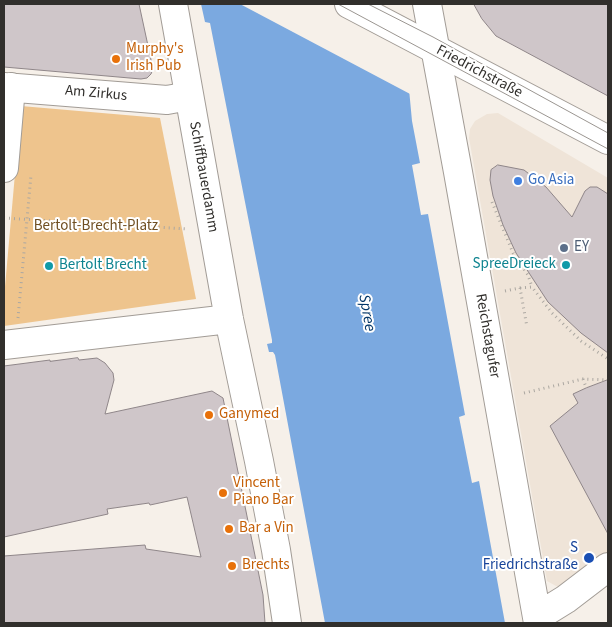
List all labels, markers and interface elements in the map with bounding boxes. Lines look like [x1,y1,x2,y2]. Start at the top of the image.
place label: Murphy's Irish Pub [126,41,183,76]
street label: Friedrichstraße [433,42,525,102]
marker: Murphy's Irish Pub [110,53,122,65]
street label: Am Zirkus [64,82,128,106]
street label: Schiffbauerdamm [184,120,222,234]
place label: Go Asia [528,172,574,190]
marker: Go Asia [512,175,524,187]
park label: Bertolt-Brecht-Platz [34,218,158,236]
place label: EY [574,239,589,257]
marker: EY [558,242,570,254]
place label: SpreeDreieck [473,256,556,274]
place label: Bertolt Brecht [59,257,147,275]
marker: SpreeDreieck [560,259,572,271]
marker: Bertolt Brecht [43,260,55,272]
street label: Reichstagufer [471,292,503,380]
water label: Spree [353,293,379,333]
place label: Ganymed [219,406,279,424]
marker: Ganymed [203,409,215,421]
place label: Vincent Piano Bar [233,475,294,510]
marker: Vincent Piano Bar [217,487,229,499]
place label: Bar a Vin [239,520,294,538]
marker: Bar a Vin [223,523,235,535]
place label: S Friedrichstraße [483,540,578,575]
marker: S Friedrichstraße [582,551,596,565]
place label: Brechts [242,557,290,575]
marker: Brechts [226,560,238,572]

